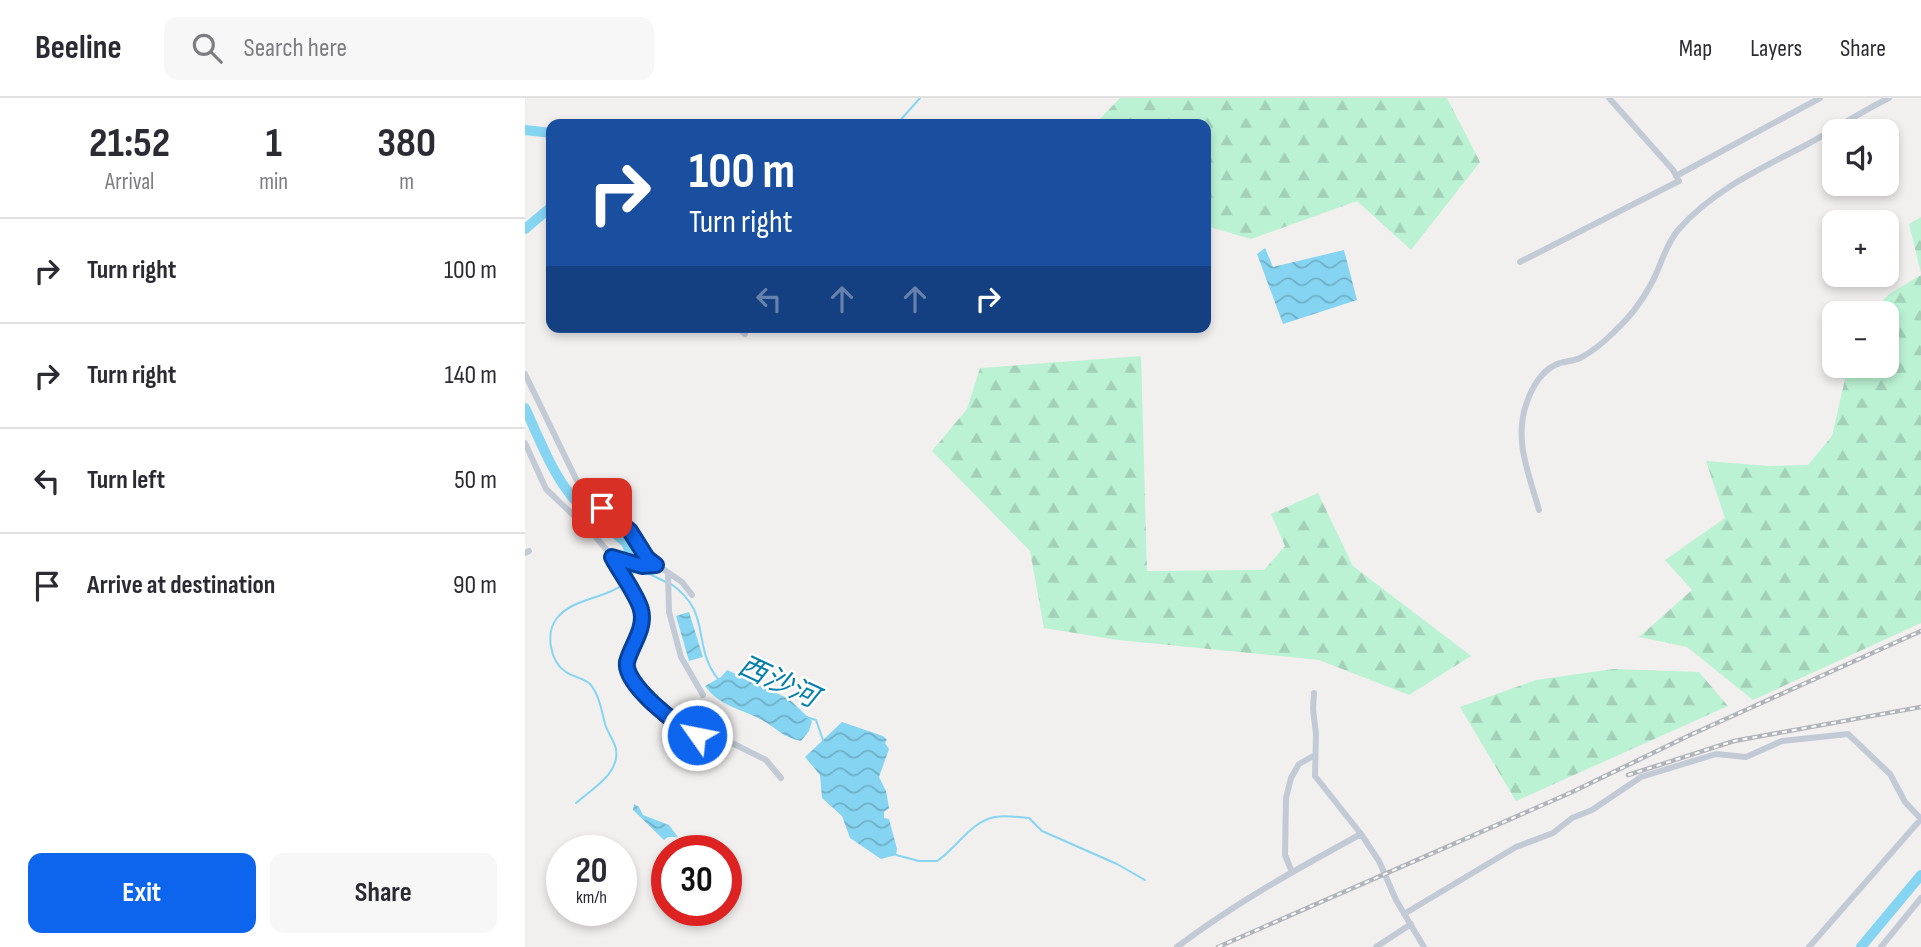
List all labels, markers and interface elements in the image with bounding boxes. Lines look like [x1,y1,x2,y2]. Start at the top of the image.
search box [164,17,654,80]
text: Beeline [35,28,122,68]
icon: search [188,29,226,67]
text: Search here [244,33,347,64]
text: Map [1679,34,1712,63]
text: Layers [1750,34,1802,63]
text: Share [1840,34,1886,63]
text: 21:52 [89,118,170,169]
text: 1 [265,118,282,169]
text: 380 [377,118,436,169]
map controls [1822,119,1899,378]
button: sound [1822,119,1899,196]
text: 100 m [689,143,795,202]
icon: right [574,147,665,238]
text: Arrival [105,168,154,196]
text: min [259,168,288,196]
text: m [399,168,414,196]
text: Turn right [689,203,793,242]
button: + [1822,210,1899,287]
icon: right [28,252,66,290]
text: Turn right [87,255,176,286]
text: 100 m [444,255,497,286]
icon: left [750,280,788,318]
icon: ahead [823,280,861,318]
icon: ahead [896,280,934,318]
icon: right [969,280,1007,318]
button: − [1822,301,1899,378]
icon: right [28,357,66,395]
text: Turn right [87,360,176,391]
text: 140 m [445,360,497,391]
icon: left [28,462,66,500]
text: Turn left [87,465,165,496]
text: 50 m [454,465,497,496]
pin [572,478,632,538]
icon: arrive [583,489,621,527]
icon: arrive [28,567,66,605]
text: Arrive at destination [87,570,275,601]
text: 90 m [453,570,497,601]
water label: 西沙河 [733,649,828,717]
position arrow [660,698,734,772]
speed limit sign: 30 [651,835,742,926]
text: 20 [576,850,608,893]
button: Exit [28,853,256,933]
button: Share [270,853,497,933]
text: km/h [576,887,607,908]

